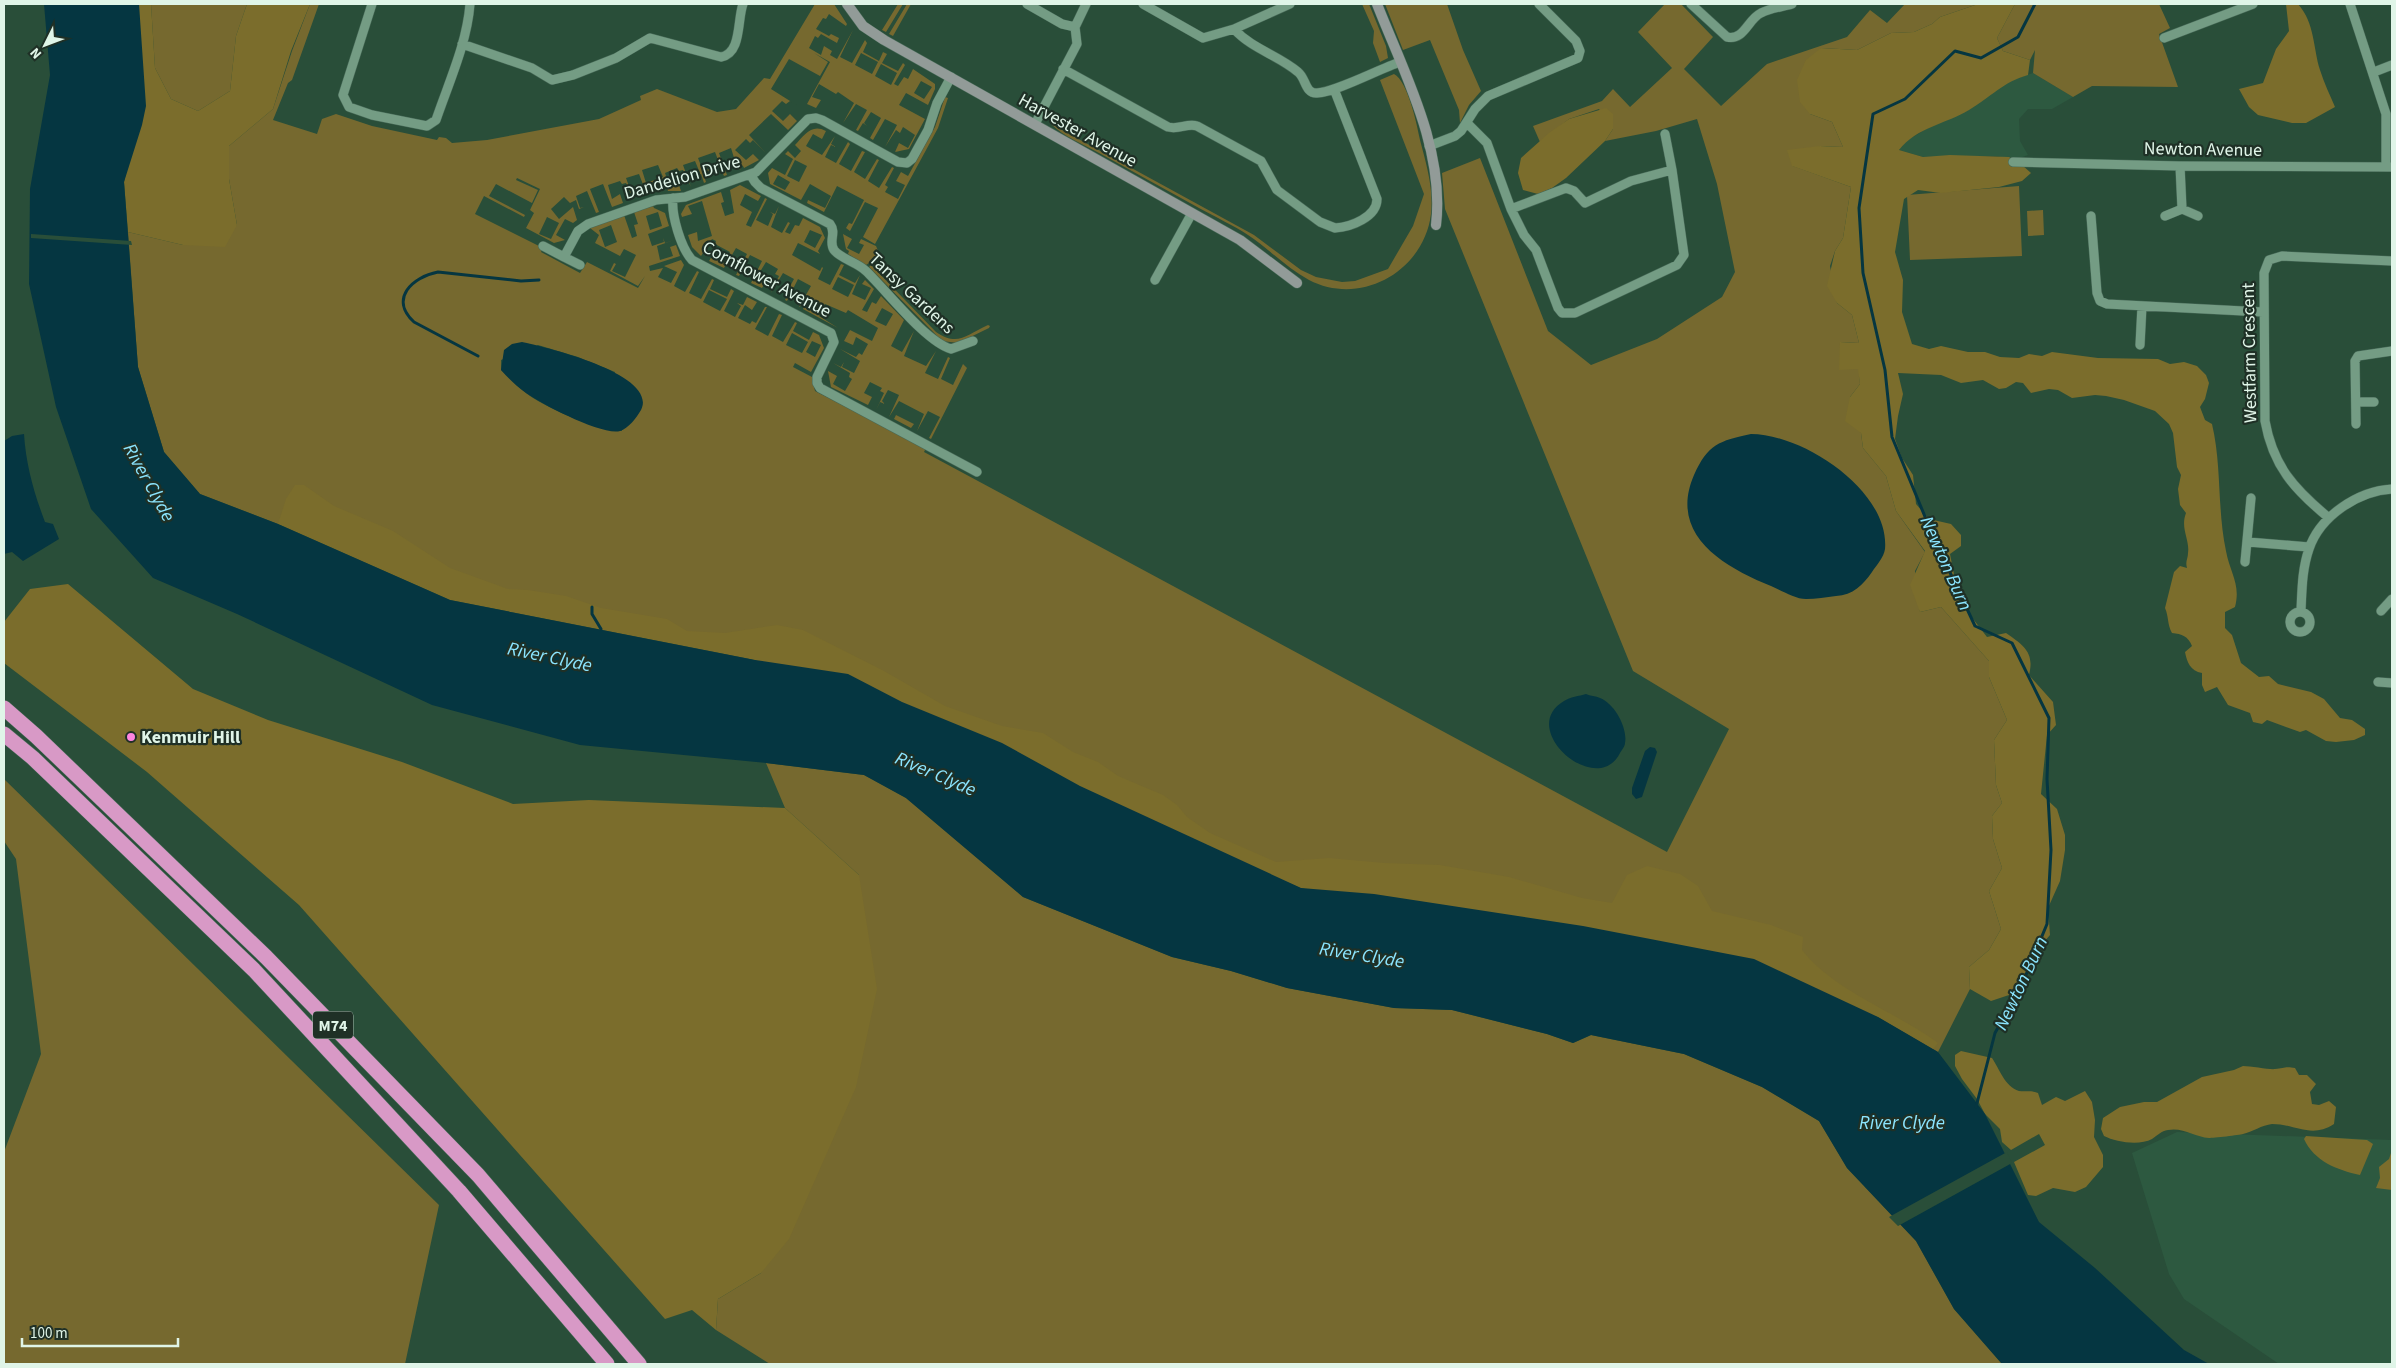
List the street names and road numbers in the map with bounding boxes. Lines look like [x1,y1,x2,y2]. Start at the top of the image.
street label: Harvester Avenue [1014,87,1142,173]
street label: Newton Avenue [2144,136,2262,163]
street label: Dandelion Drive [621,149,743,206]
street label: Cornflower Avenue [698,235,836,324]
street label: Tansy Gardens [863,247,960,340]
street label: Westfarm Crescent [2236,283,2263,423]
road number: M74 [313,1012,353,1038]

